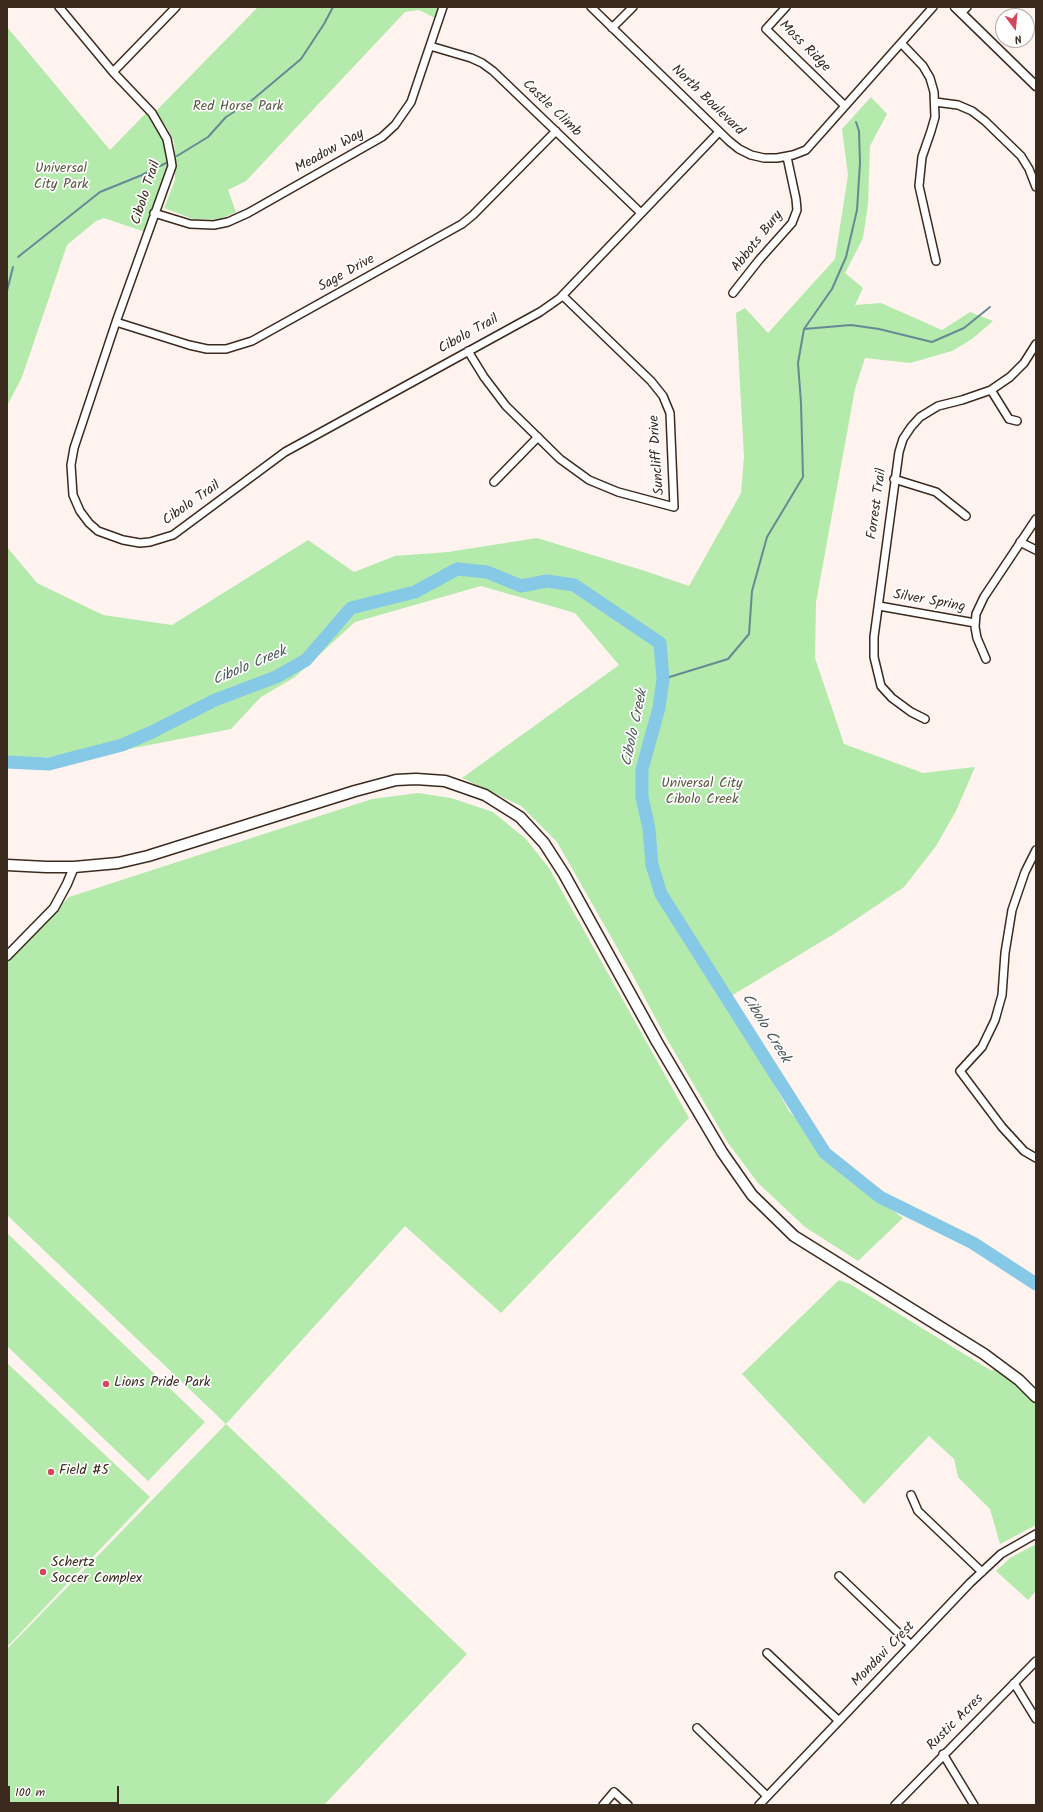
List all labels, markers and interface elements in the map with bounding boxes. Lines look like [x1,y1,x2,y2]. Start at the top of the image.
north arrow [995,8,1035,48]
street label: Moss Ridge [775,18,833,76]
text: N [1012,29,1024,48]
street label: North Boulevard [667,62,747,140]
street label: Castle Climb [518,77,584,141]
park label: Red Horse Park [193,100,283,116]
street label: Meadow Way [293,126,367,178]
street label: Cibolo Trail [129,159,165,227]
park label: Universal City Park [34,162,88,194]
street label: Abbots Bury [729,208,787,276]
street label: Sage Drive [316,252,378,296]
street label: Cibolo Trail [436,312,502,358]
street label: Suncliff Drive [647,415,669,495]
street label: Forrest Trail [865,467,891,541]
street label: Cibolo Trail [160,478,224,530]
street label: Silver Spring [892,587,966,617]
water label: Cibolo Creek [210,643,290,691]
water label: Cibolo Creek [619,688,653,768]
park label: Universal City Cibolo Creek [661,777,743,810]
water label: Cibolo Creek [737,991,793,1067]
place label: Lions Pride Park [114,1376,210,1392]
marker: Lions Pride Park [101,1379,111,1389]
place label: Field #5 [59,1464,109,1480]
marker: Field #5 [46,1467,56,1477]
place label: Schertz Soccer Complex [51,1556,142,1588]
marker: Schertz Soccer Complex [38,1567,48,1577]
street label: Mondavi Crest [849,1619,919,1691]
street label: Rustic Acres [924,1691,988,1755]
scale bar [10,1778,121,1804]
text: 100 m [15,1783,45,1802]

